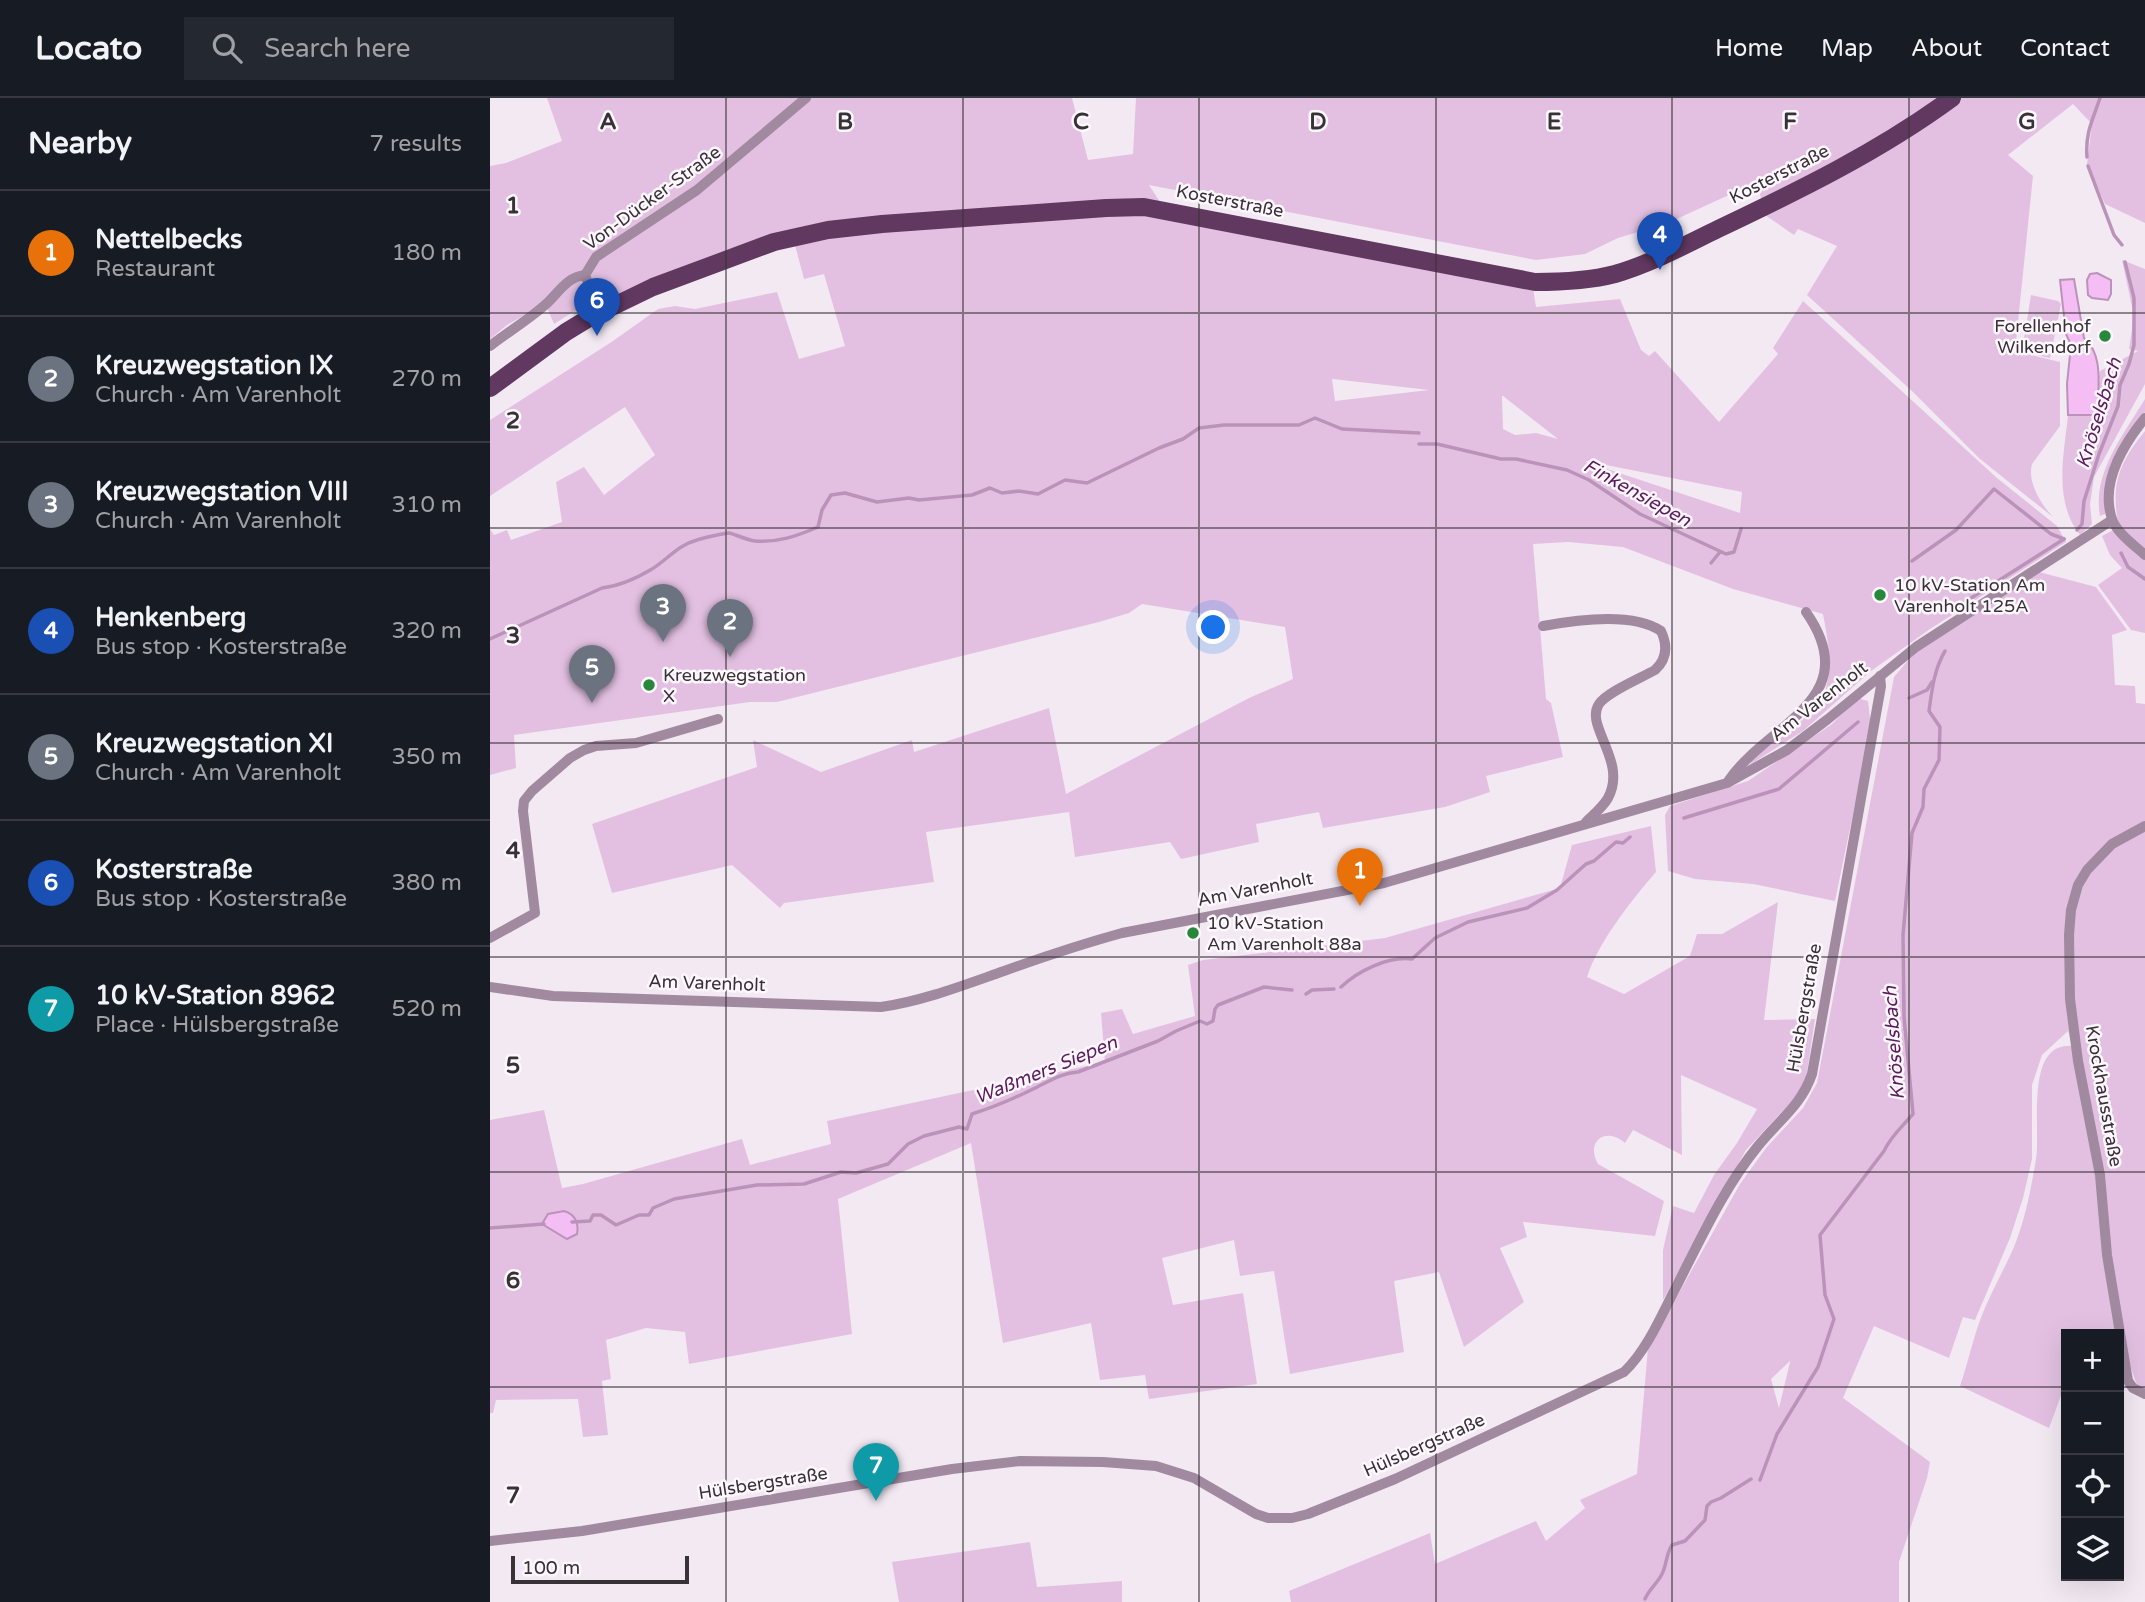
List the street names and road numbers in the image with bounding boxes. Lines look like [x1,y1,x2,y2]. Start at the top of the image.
street label: Kosterstraße [1725,139,1833,209]
street label: Von-Dücker-Straße [579,141,725,255]
street label: Kosterstraße [1174,180,1286,222]
street label: Am Varenholt [1766,656,1872,746]
street label: Am Varenholt [1195,867,1315,911]
street label: Hülsbergstraße [1782,942,1826,1074]
street label: Am Varenholt [648,970,766,996]
street label: Krockhausstraße [2081,1024,2127,1168]
street label: Hülsbergstraße [1360,1408,1488,1482]
street label: Hülsbergstraße [697,1462,829,1504]

